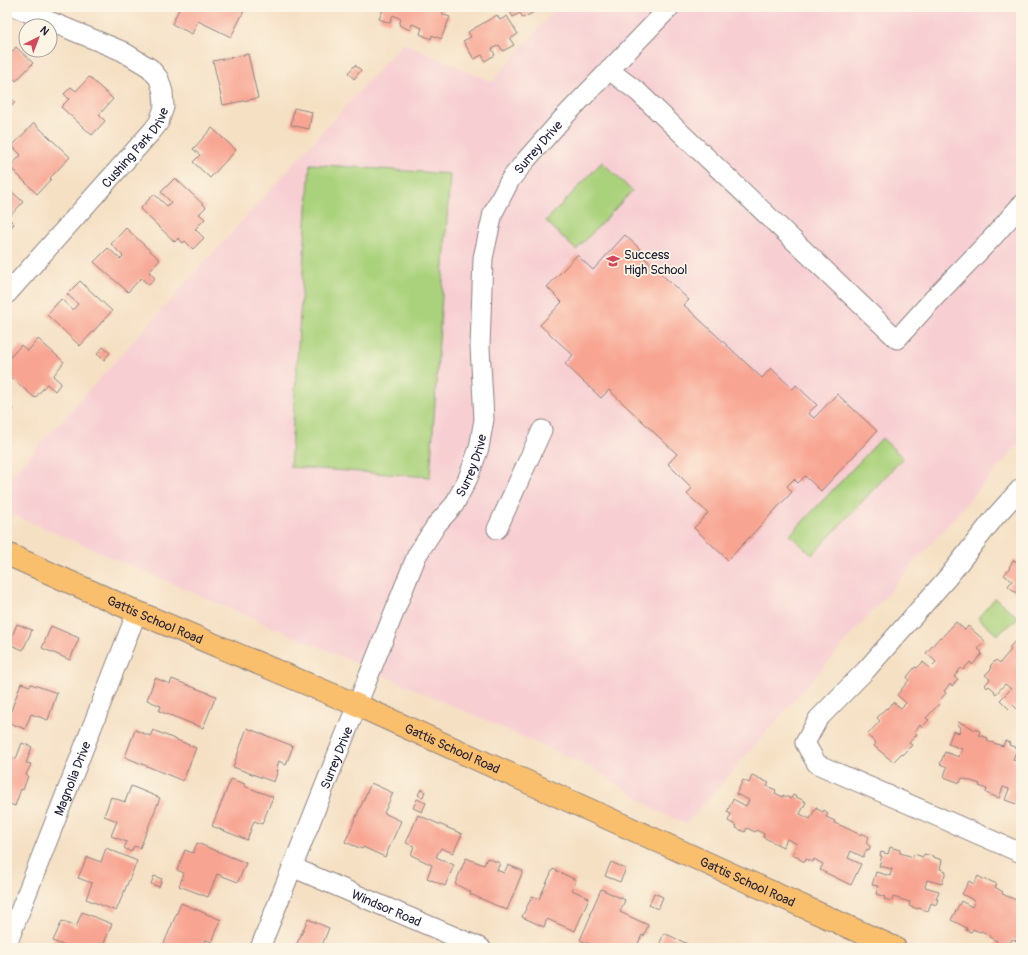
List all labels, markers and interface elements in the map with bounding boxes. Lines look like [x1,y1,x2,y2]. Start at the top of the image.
north arrow [18,18,58,58]
text: N [37,24,52,39]
street label: Cushing Park Drive [99,105,172,191]
street label: Surrey Drive [511,117,567,178]
place label: Success High School [624,247,687,278]
school or university icon: Success High School [605,253,621,269]
street label: Surrey Drive [453,432,490,500]
street label: Gattis School Road [104,593,205,648]
street label: Gattis School Road [402,721,502,778]
street label: Surrey Drive [317,724,357,792]
street label: Magnolia Drive [51,739,95,818]
street label: Gattis School Road [697,854,798,911]
street label: Windsor Road [349,887,424,930]

